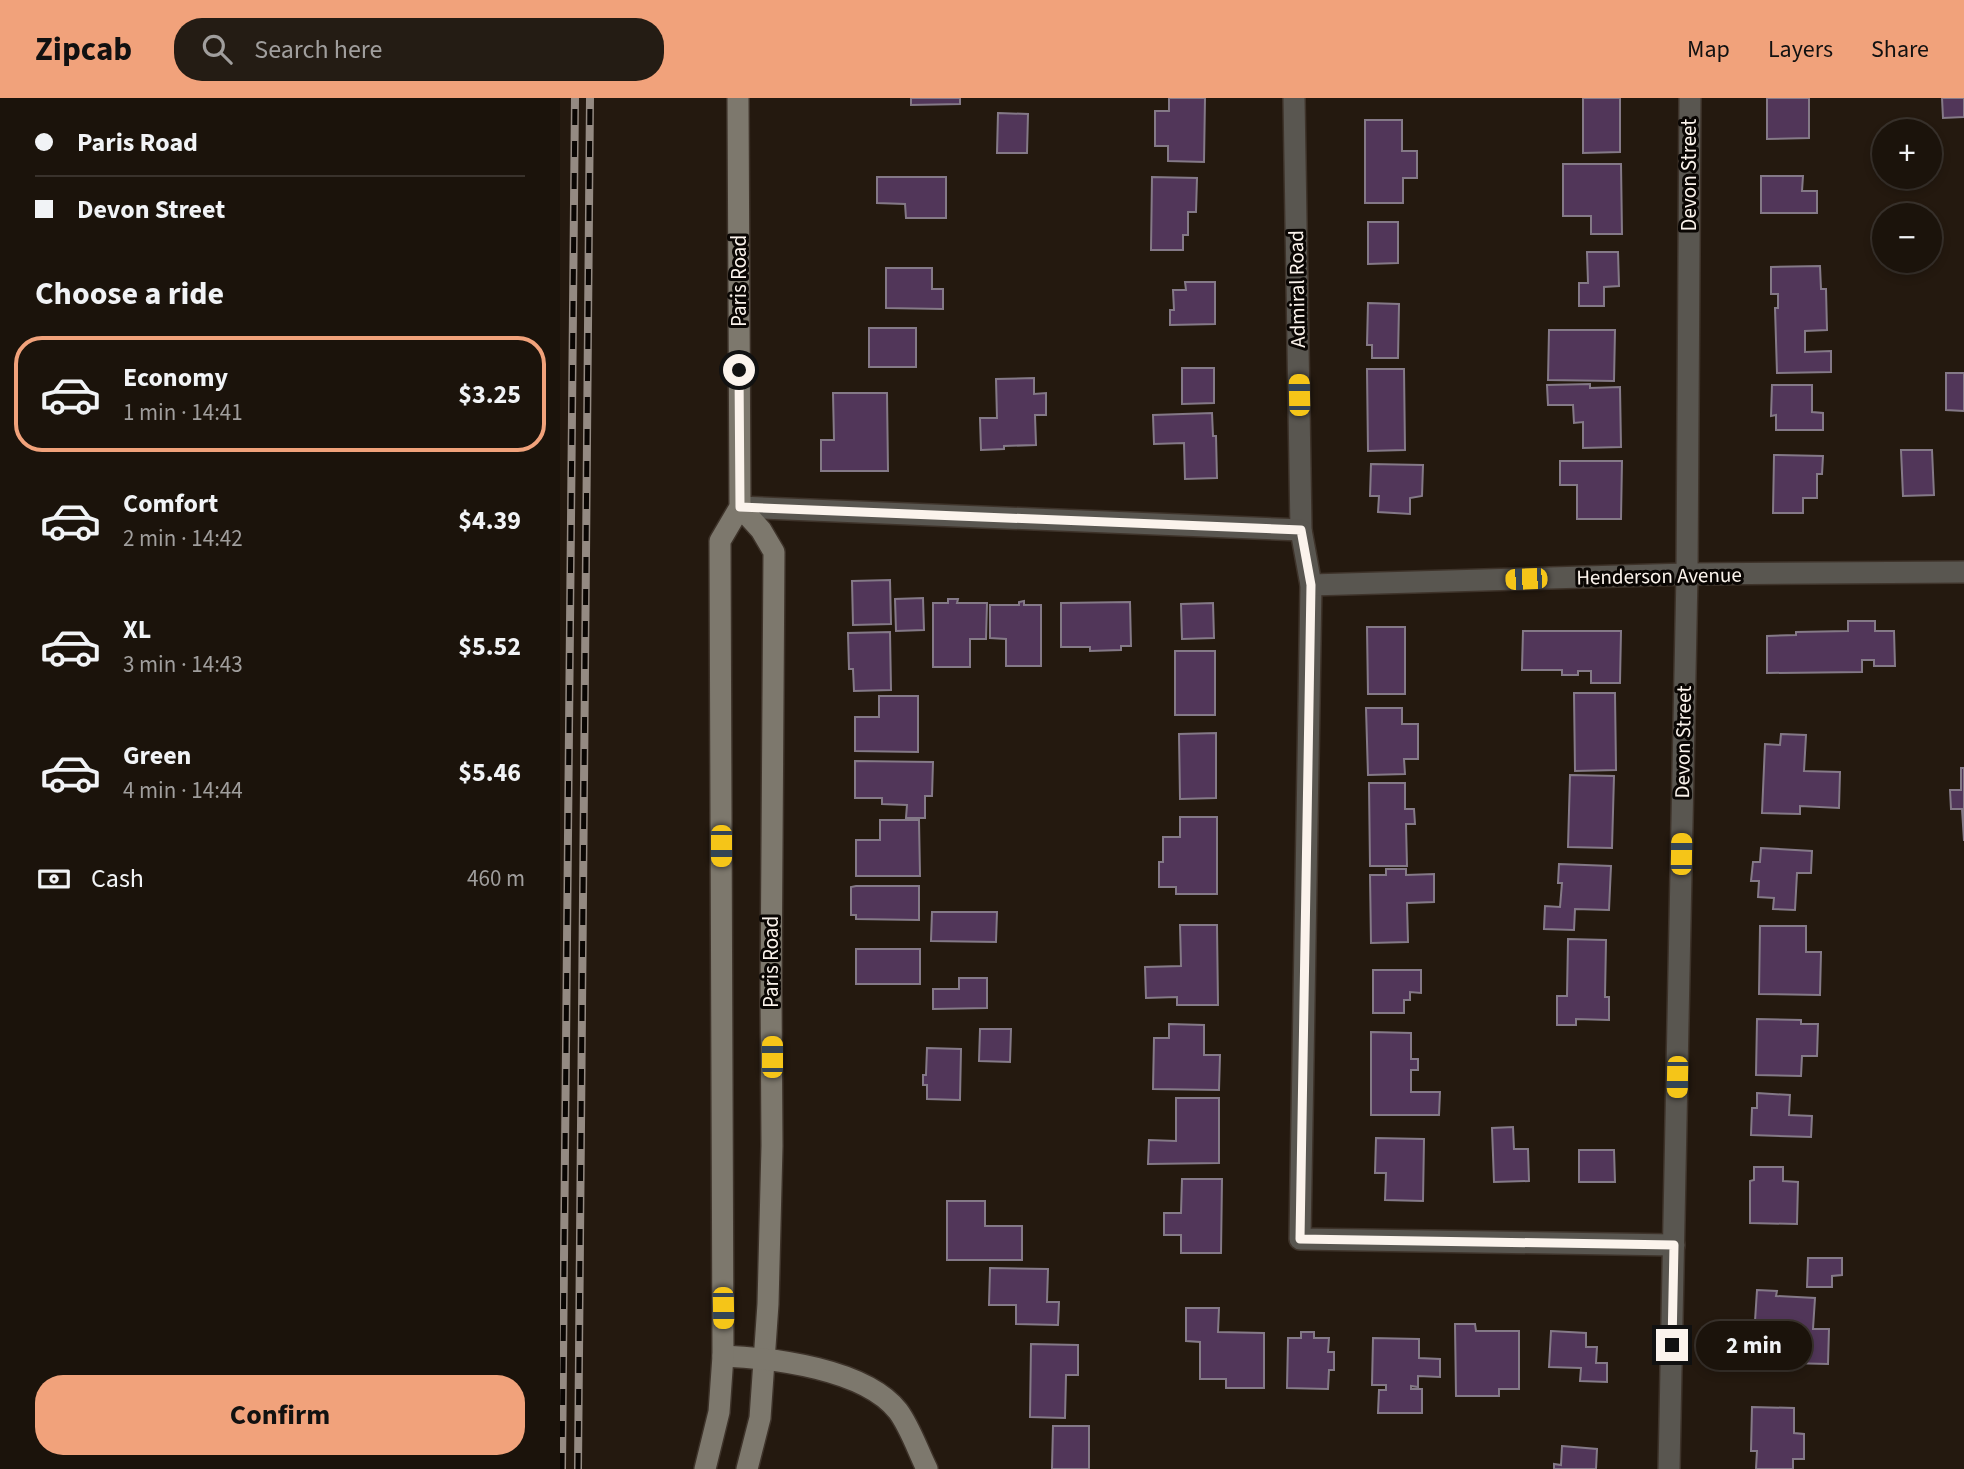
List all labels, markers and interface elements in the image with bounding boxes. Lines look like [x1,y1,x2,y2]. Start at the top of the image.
search box [174,18,664,81]
text: Zipcab [35,26,132,73]
icon: search [198,30,236,68]
text: Search here [254,31,382,68]
text: Map [1687,32,1730,67]
text: Layers [1768,32,1833,67]
text: Share [1871,32,1929,67]
street label: Devon Street [1674,119,1704,231]
map controls [1872,119,1942,273]
button: + [1872,119,1942,189]
text: Paris Road [77,124,198,161]
text: Devon Street [77,191,225,228]
button: − [1872,203,1942,273]
street label: Admiral Road [1281,230,1313,348]
street label: Paris Road [724,235,754,327]
text: Choose a ride [35,271,224,317]
route start [723,354,755,386]
text: Economy [123,359,228,396]
icon: car [39,363,102,426]
car [1289,374,1310,416]
text: $3.25 [458,376,521,413]
text: 1 min · 14:41 [123,396,243,429]
text: Comfort [123,485,218,522]
icon: car [39,489,102,552]
text: $4.39 [458,502,521,539]
text: 2 min · 14:42 [123,522,243,555]
street label: Henderson Avenue [1576,560,1742,592]
car [1505,568,1548,590]
text: XL [123,611,151,648]
icon: car [39,615,102,678]
text: $5.52 [458,628,521,665]
text: 3 min · 14:43 [123,648,243,681]
street label: Devon Street [1667,685,1699,799]
text: Green [123,737,191,774]
icon: car [39,741,102,804]
text: $5.46 [458,754,521,791]
text: 4 min · 14:44 [123,774,243,807]
car [711,825,732,867]
car [1671,833,1692,875]
icon: cash [35,860,73,898]
text: Cash [91,860,144,897]
text: 460 m [467,862,525,895]
street label: Paris Road [756,916,786,1008]
car [762,1036,783,1078]
car [1667,1056,1688,1098]
car [713,1287,734,1329]
callout: 2 min [1696,1320,1812,1370]
route end [1656,1329,1688,1361]
text: 2 min [1726,1329,1782,1362]
button: Confirm [35,1375,525,1455]

